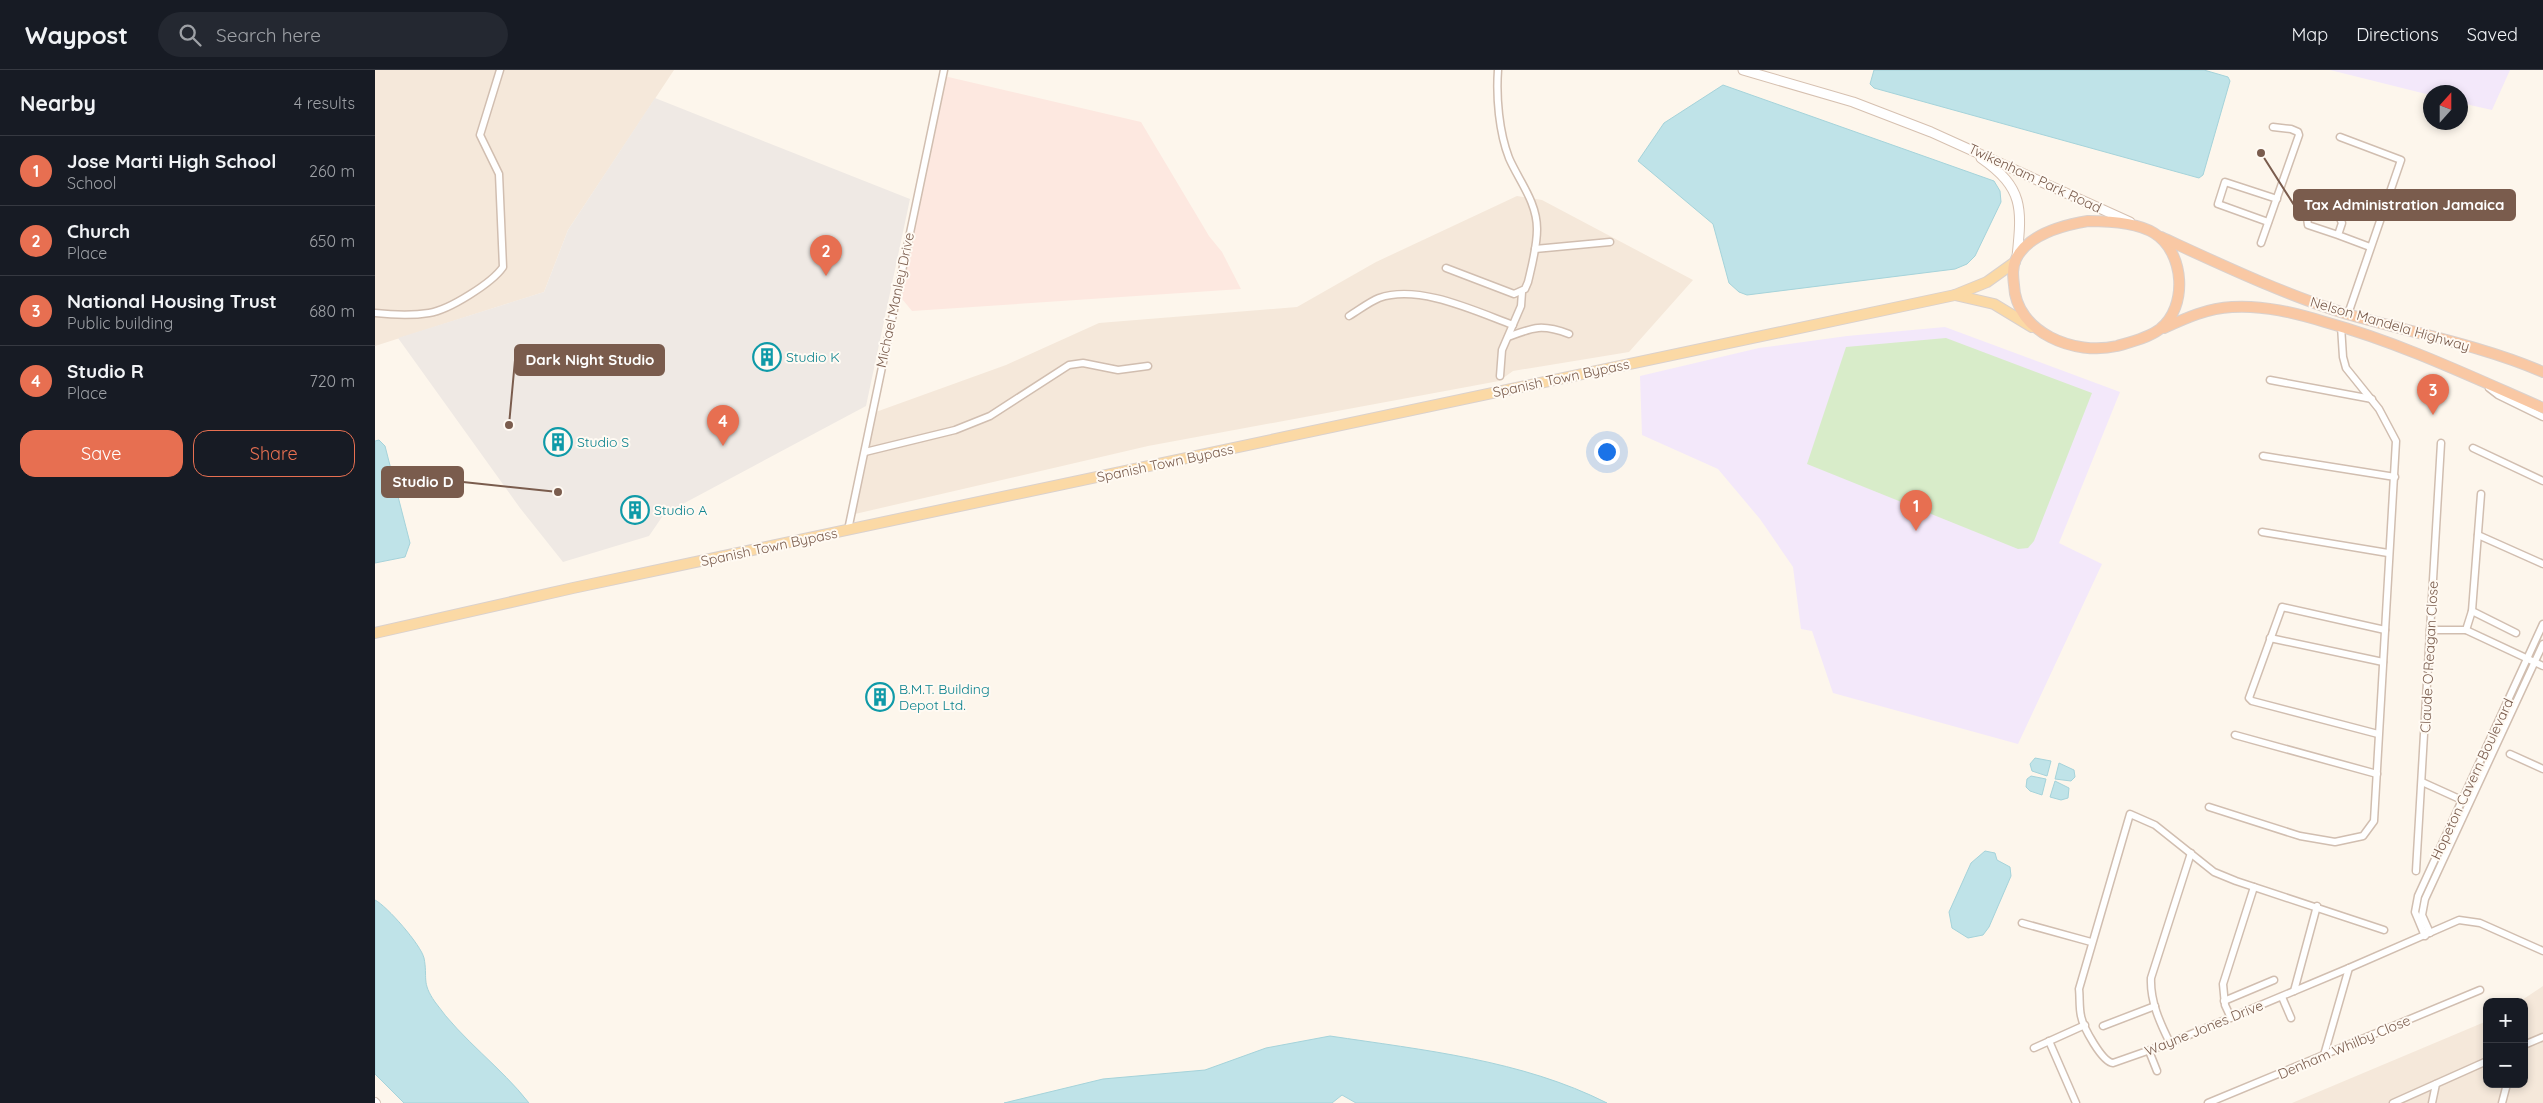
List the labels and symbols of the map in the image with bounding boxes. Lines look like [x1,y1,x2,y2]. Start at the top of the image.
north arrow [2423,85,2468,130]
street label: Twikenham Park Road [1966,139,2104,217]
callout: Tax Administration Jamaica [2294,190,2515,220]
text: Tax Administration Jamaica [2304,195,2504,214]
street label: Michael Manley Drive [872,231,918,369]
pin: 2 [810,235,842,276]
street label: Nelson Mandela Highway [2308,293,2472,355]
building icon: Studio K [752,342,782,372]
callout: Dark Night Studio [515,345,664,375]
place label: Studio K [786,348,840,366]
text: Dark Night Studio [526,350,654,369]
street label: Spanish Town Bypass [1491,355,1631,401]
pin: 3 [2417,374,2449,415]
pin: 4 [707,405,739,446]
building icon: Studio S [543,427,573,457]
place label: Studio S [577,433,629,451]
your location [1594,439,1620,465]
street label: Spanish Town Bypass [1095,440,1235,486]
callout: Studio D [382,467,463,497]
text: Studio D [392,472,454,491]
pin: 1 [1900,490,1932,531]
building icon: Studio A [620,495,650,525]
place label: Studio A [654,501,707,519]
street label: Spanish Town Bypass [699,524,839,570]
street label: Claude O'Reagan Close [2416,580,2442,734]
place label: B.M.T. Building Depot Ltd. [899,680,990,714]
building icon: B.M.T. Building Depot Ltd. [865,682,895,712]
street label: Hopeton Cavern Boulevard [2427,696,2517,862]
street label: Wayne Jones Drive [2142,996,2266,1060]
street label: Denham Whilby Close [2275,1011,2413,1083]

